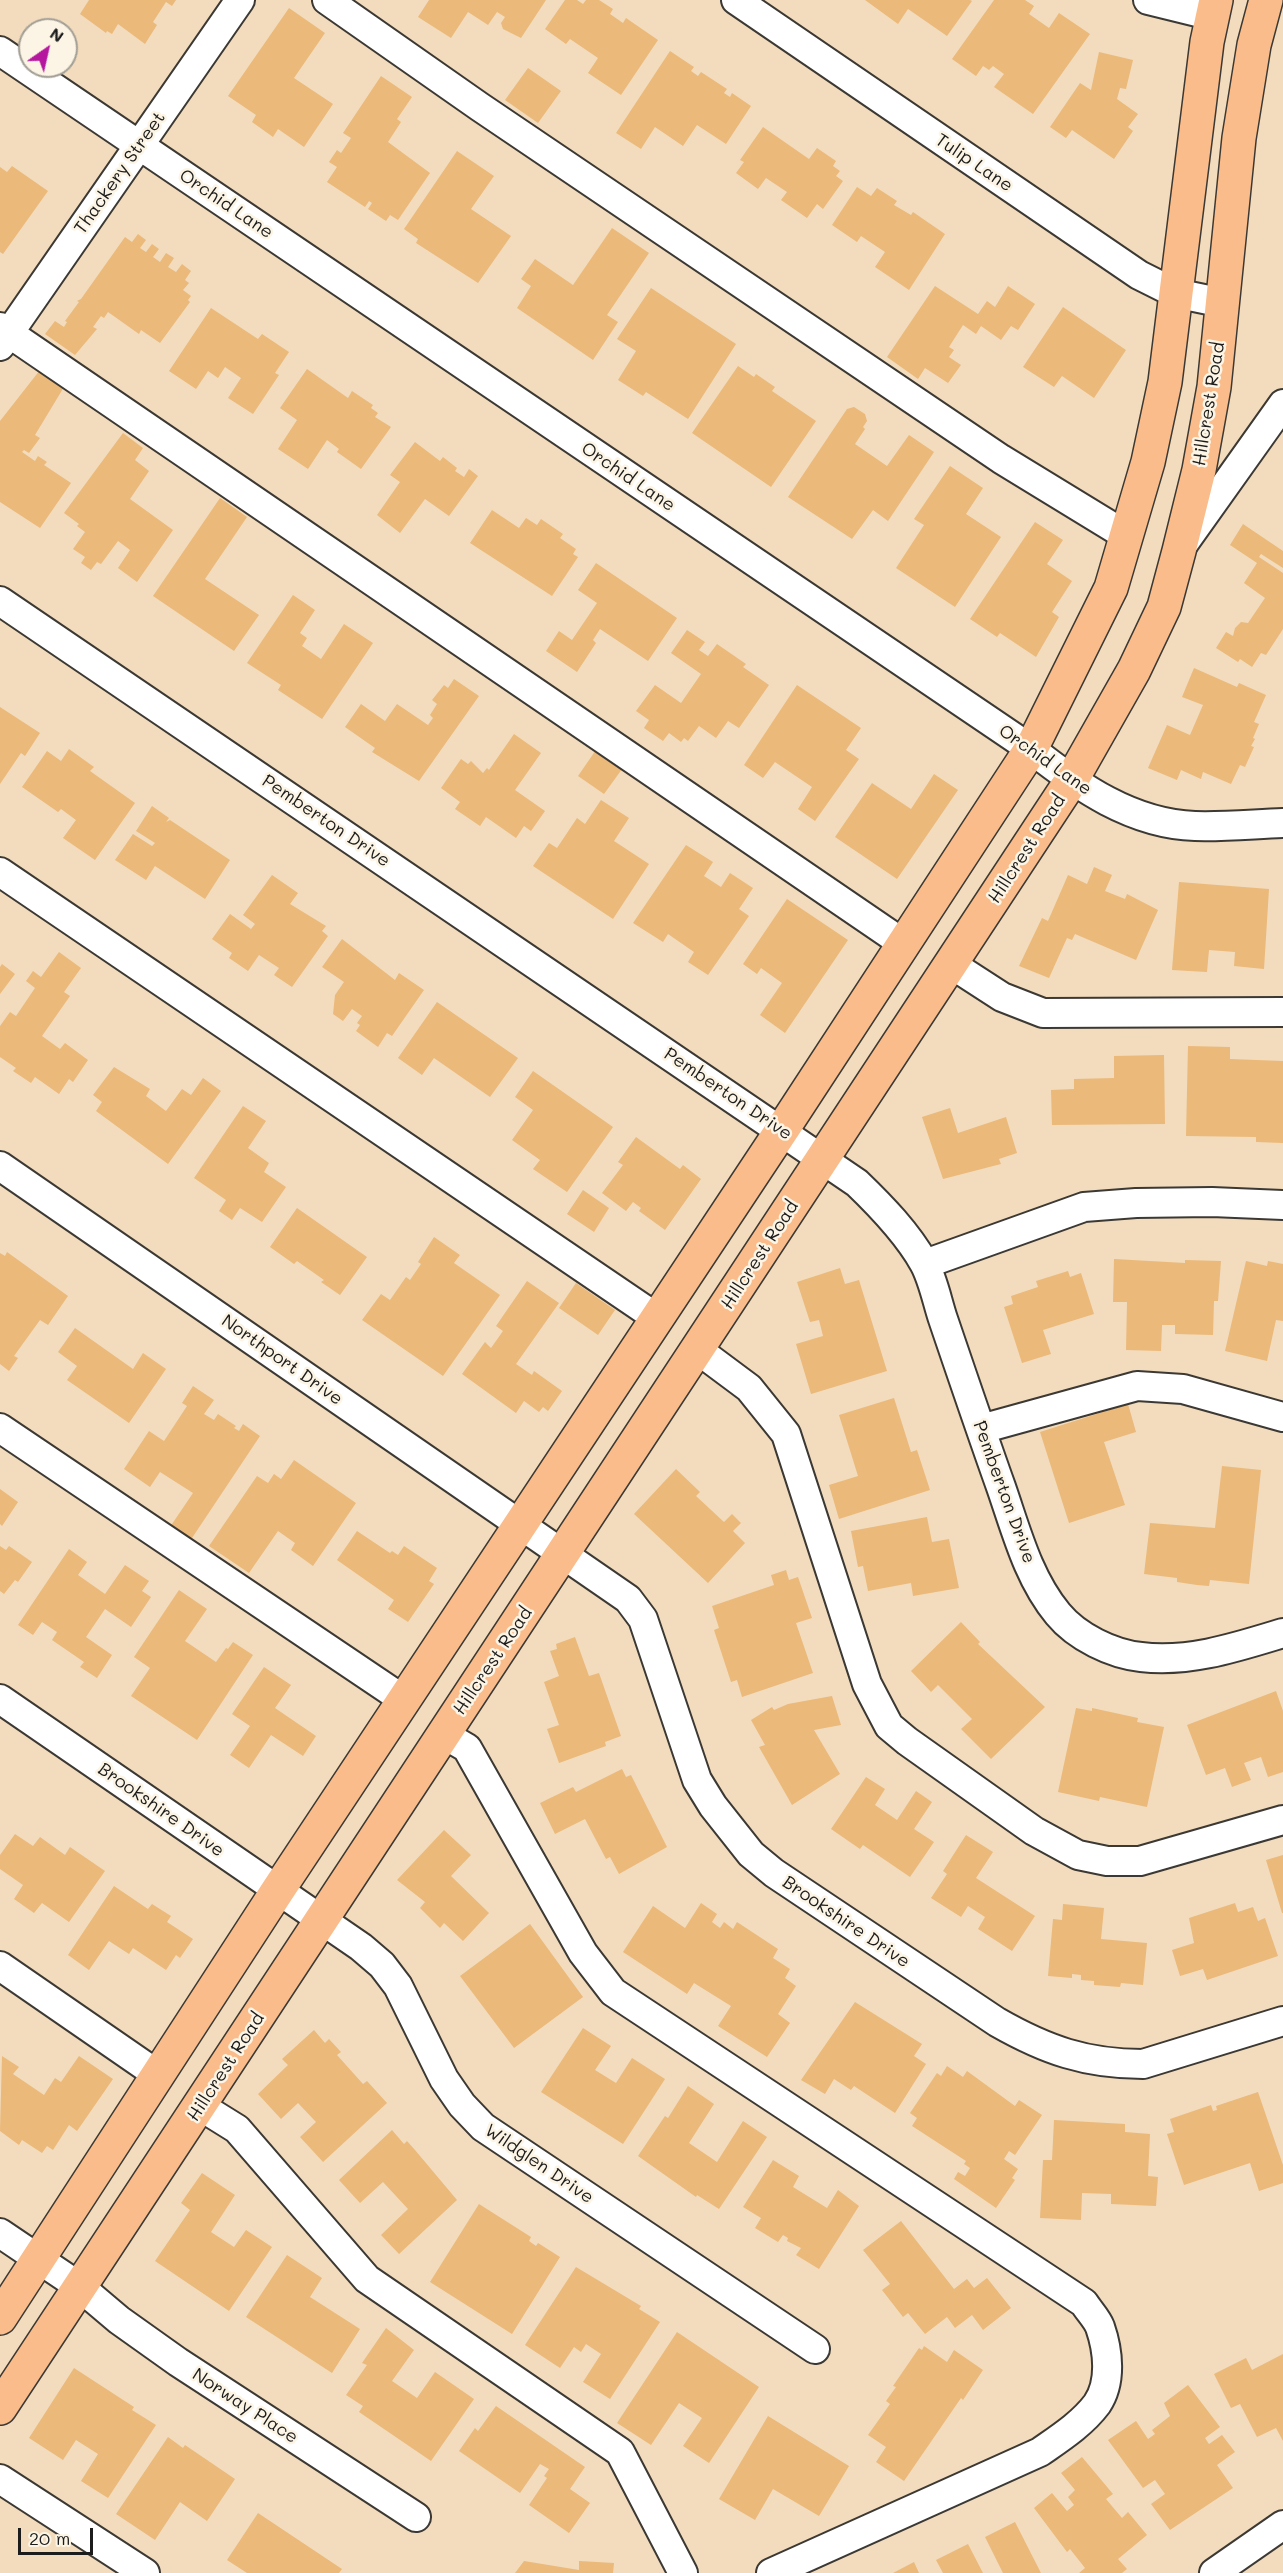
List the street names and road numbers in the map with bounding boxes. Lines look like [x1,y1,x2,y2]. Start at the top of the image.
street label: Thackery Street [70,108,170,238]
street label: Tulip Lane [931,129,1017,197]
street label: Orchid Lane [175,165,277,243]
street label: Hillcrest Road [1189,340,1229,468]
street label: Orchid Lane [577,438,679,516]
street label: Orchid Lane [994,720,1096,800]
street label: Pemberton Drive [258,770,394,872]
street label: Hillcrest Road [984,791,1070,907]
street label: Pemberton Drive [660,1043,796,1145]
street label: Hillcrest Road [717,1197,803,1313]
street label: Northport Drive [217,1310,347,1410]
street label: Pemberton Drive [968,1418,1040,1566]
street label: Hillcrest Road [449,1603,537,1719]
street label: Brookshire Drive [94,1758,228,1862]
street label: Brookshire Drive [778,1871,914,1973]
street label: Hillcrest Road [183,2009,269,2125]
street label: Wildglen Drive [480,2120,598,2208]
street label: Norway Place [188,2364,302,2448]

